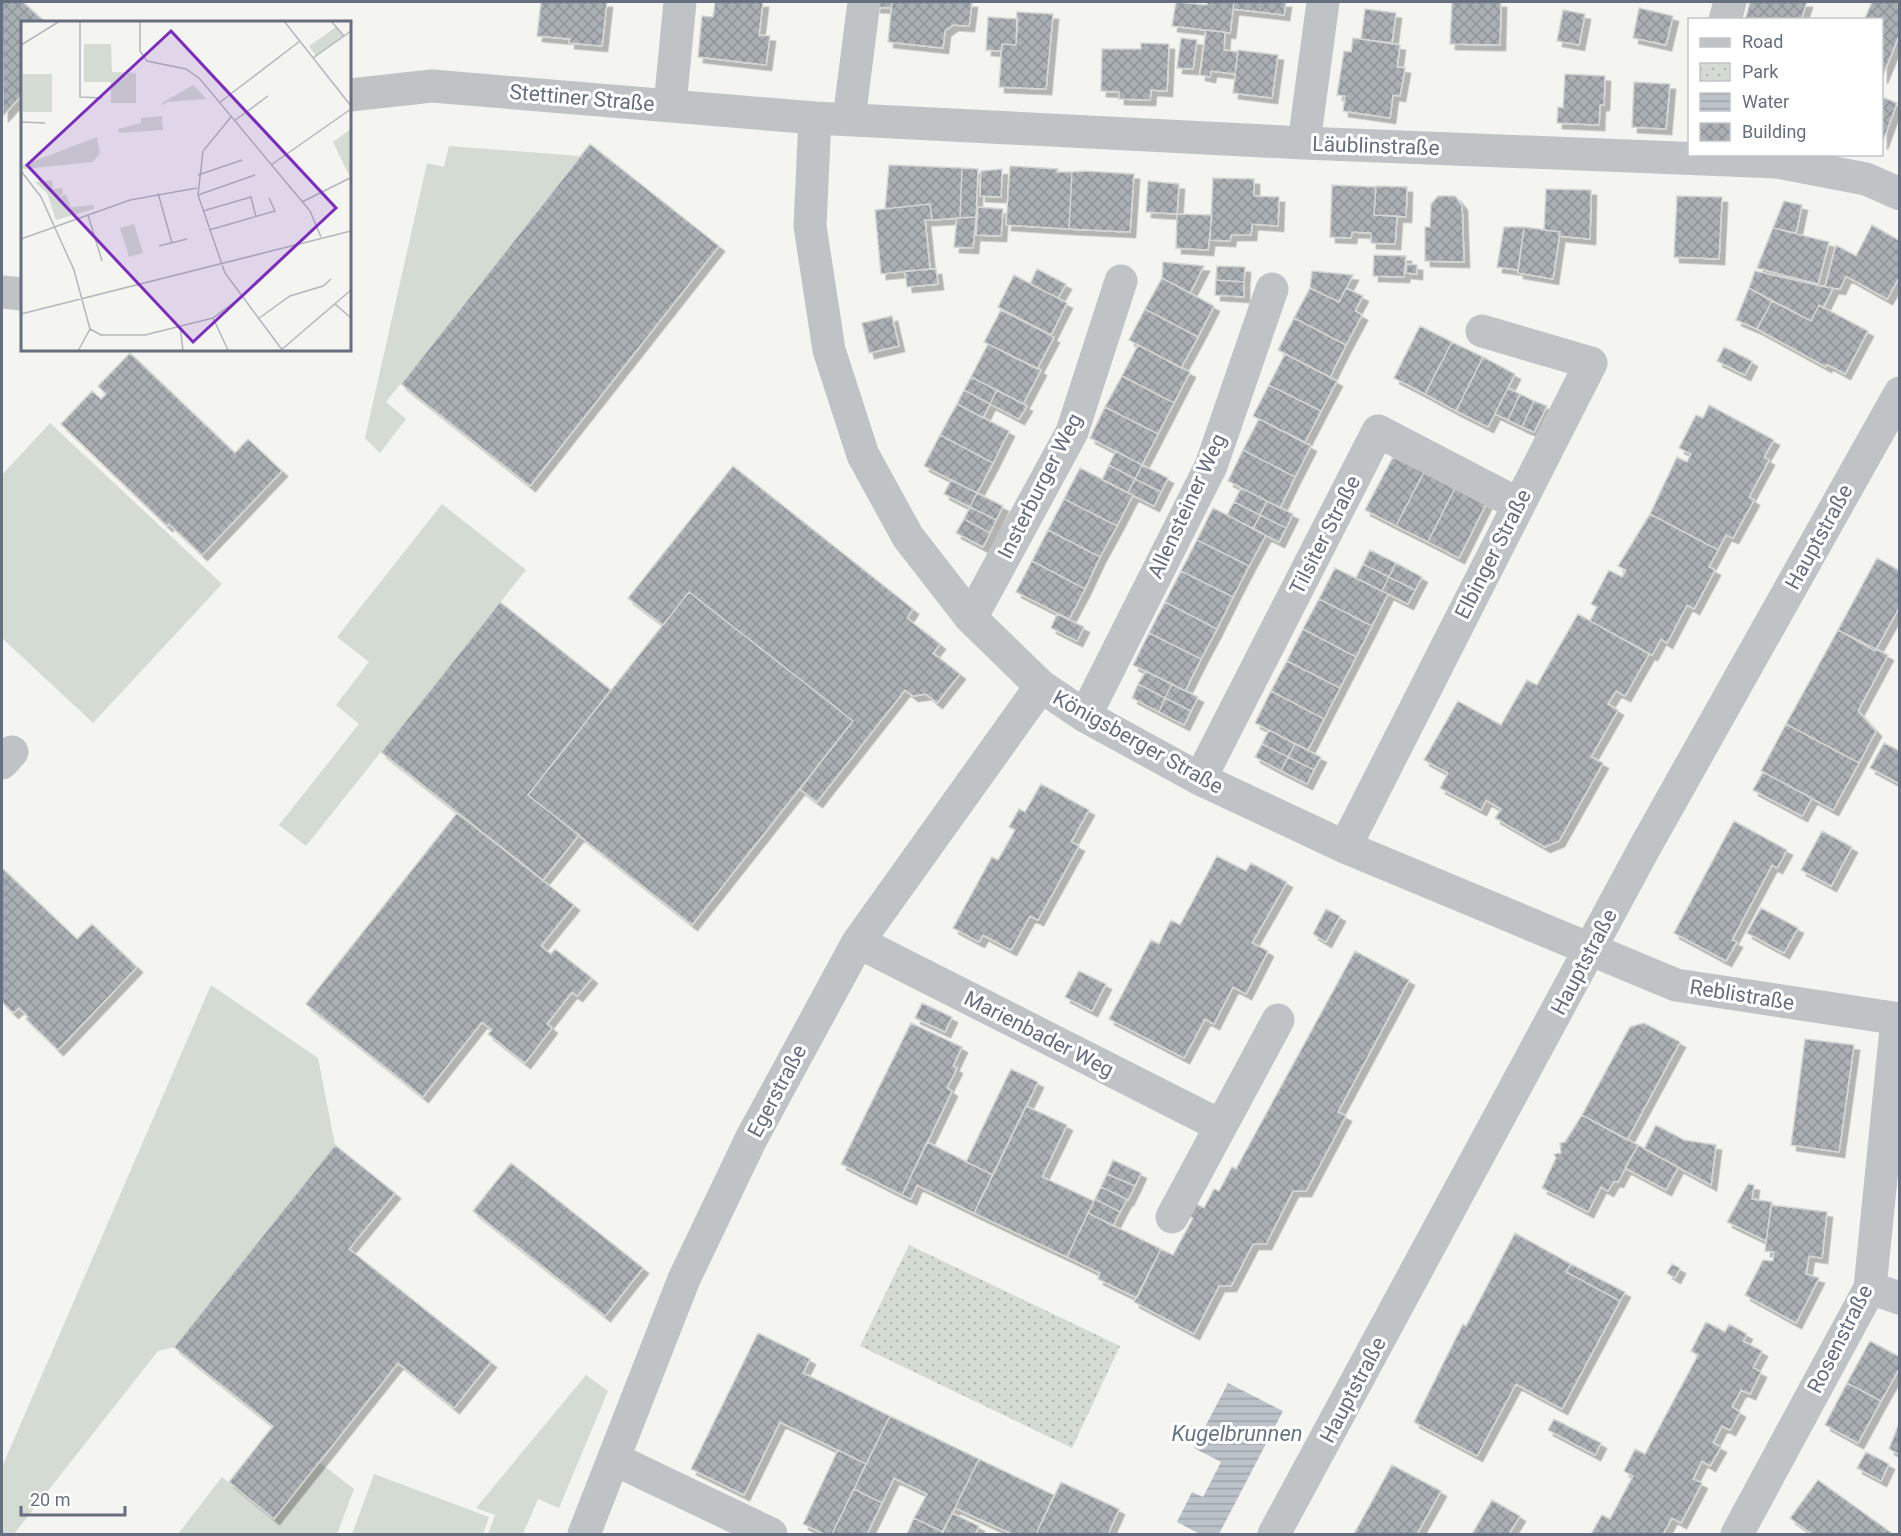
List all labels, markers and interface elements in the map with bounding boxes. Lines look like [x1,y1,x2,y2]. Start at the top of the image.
legend [1688,18,1883,156]
inset map [21,21,351,351]
text: Road [1742,31,1783,52]
text: Park [1742,61,1779,82]
street label: Stettiner Straße [508,80,656,116]
text: Water [1742,91,1789,112]
text: Building [1742,121,1806,142]
street label: Läublinstraße [1312,132,1440,160]
street label: Insterburger Weg [993,409,1087,563]
street label: Allensteiner Weg [1143,430,1231,582]
street label: Tilsiter Straße [1285,472,1365,598]
street label: Hauptstraße [1780,480,1858,594]
street label: Elbinger Straße [1450,485,1536,623]
street label: Königsberger Straße [1049,685,1227,799]
street label: Hauptstraße [1546,905,1622,1019]
street label: Reblistraße [1688,975,1796,1015]
street label: Marienbader Weg [960,986,1118,1082]
street label: Egerstraße [743,1041,811,1141]
street label: Rosenstraße [1803,1281,1877,1397]
street label: Hauptstraße [1315,1333,1391,1447]
water label: Kugelbrunnen [1171,1421,1303,1446]
scale bar [21,1479,124,1517]
text: 20 m [30,1489,70,1510]

